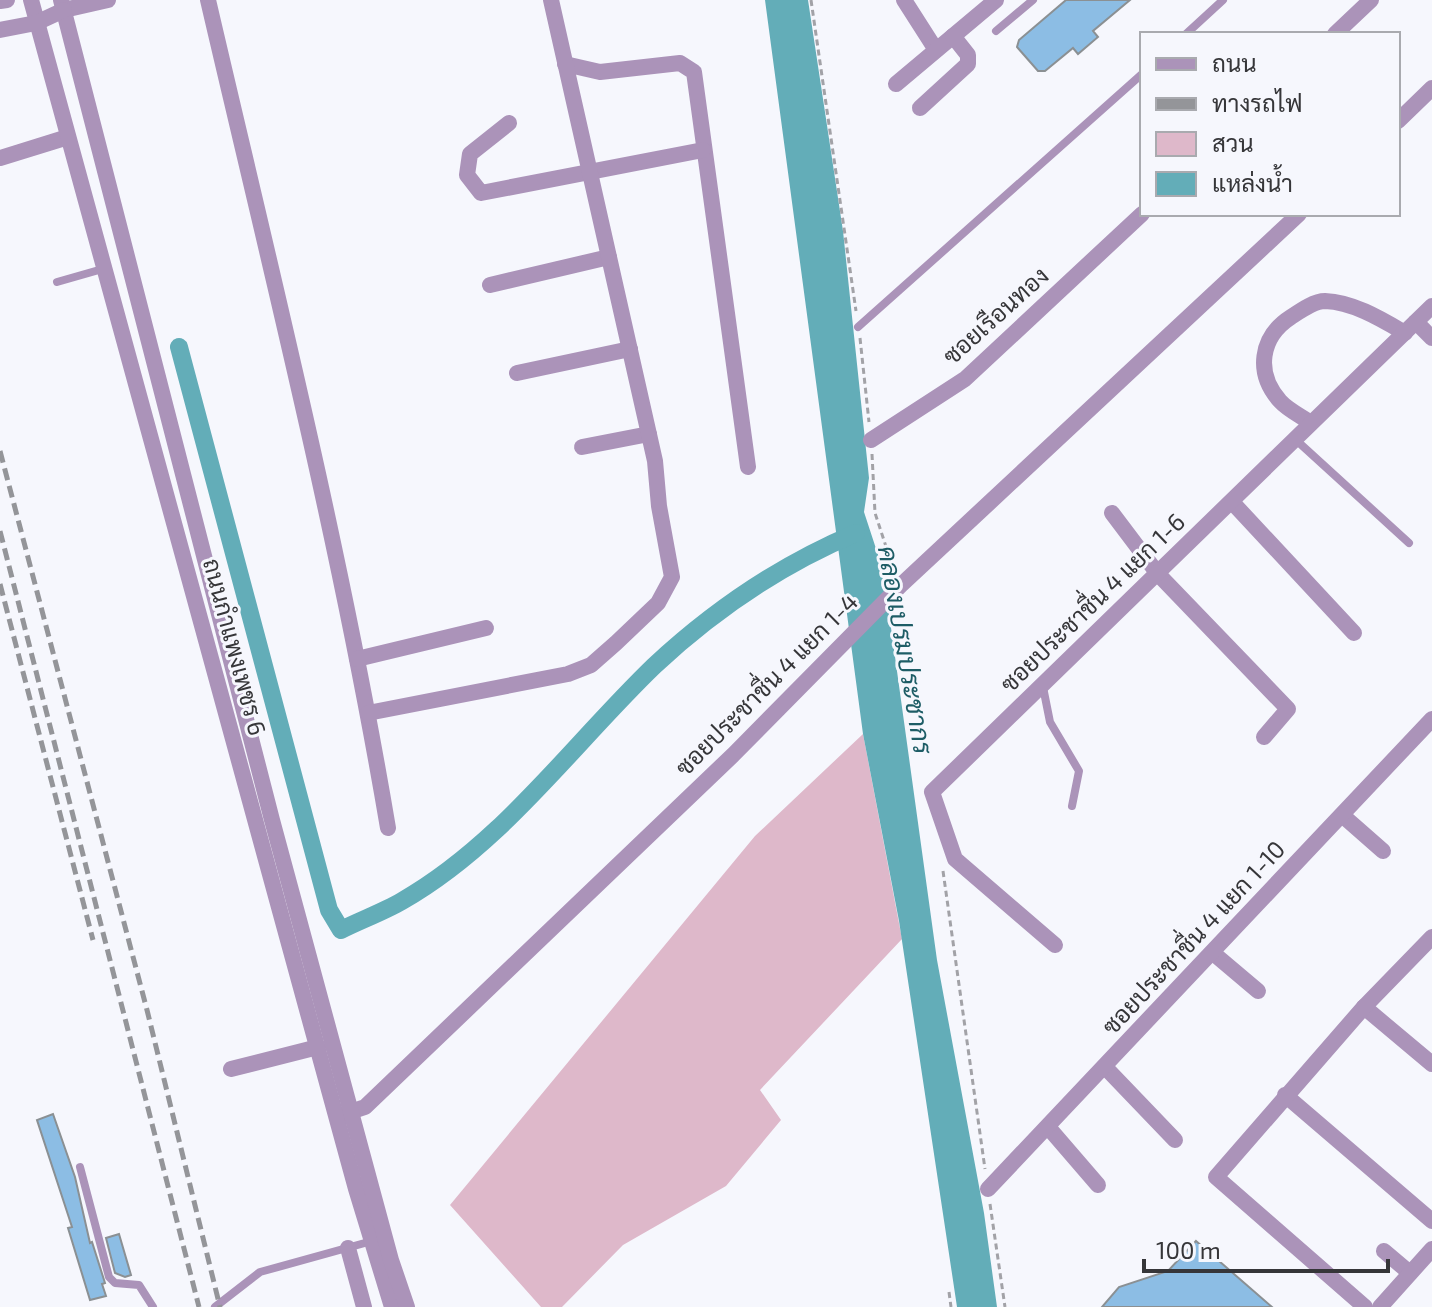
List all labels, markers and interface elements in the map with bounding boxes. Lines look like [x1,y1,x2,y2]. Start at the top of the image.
legend [1140,32,1400,216]
text: ถนน [1212,48,1257,77]
text: ทางรถไฟ [1212,88,1303,117]
text: สวน [1212,128,1254,157]
text: แหล่งน้ำ [1212,164,1293,197]
street label: ซอยเรือนทอง [936,260,1054,370]
street label: ซอยประชาชื่น 4 แยก 1-6 [990,503,1190,697]
water label: คลองเปรมประชากร [873,543,940,758]
street label: ถนนกำแพงเพชร 6 [198,555,273,738]
street label: ซอยประชาชื่น 4 แยก 1-4 [665,583,863,781]
street label: ซอยประชาชื่น 4 แยก 1-10 [1092,831,1290,1040]
scale bar [1144,1223,1388,1273]
text: 100 m [1156,1235,1221,1264]

